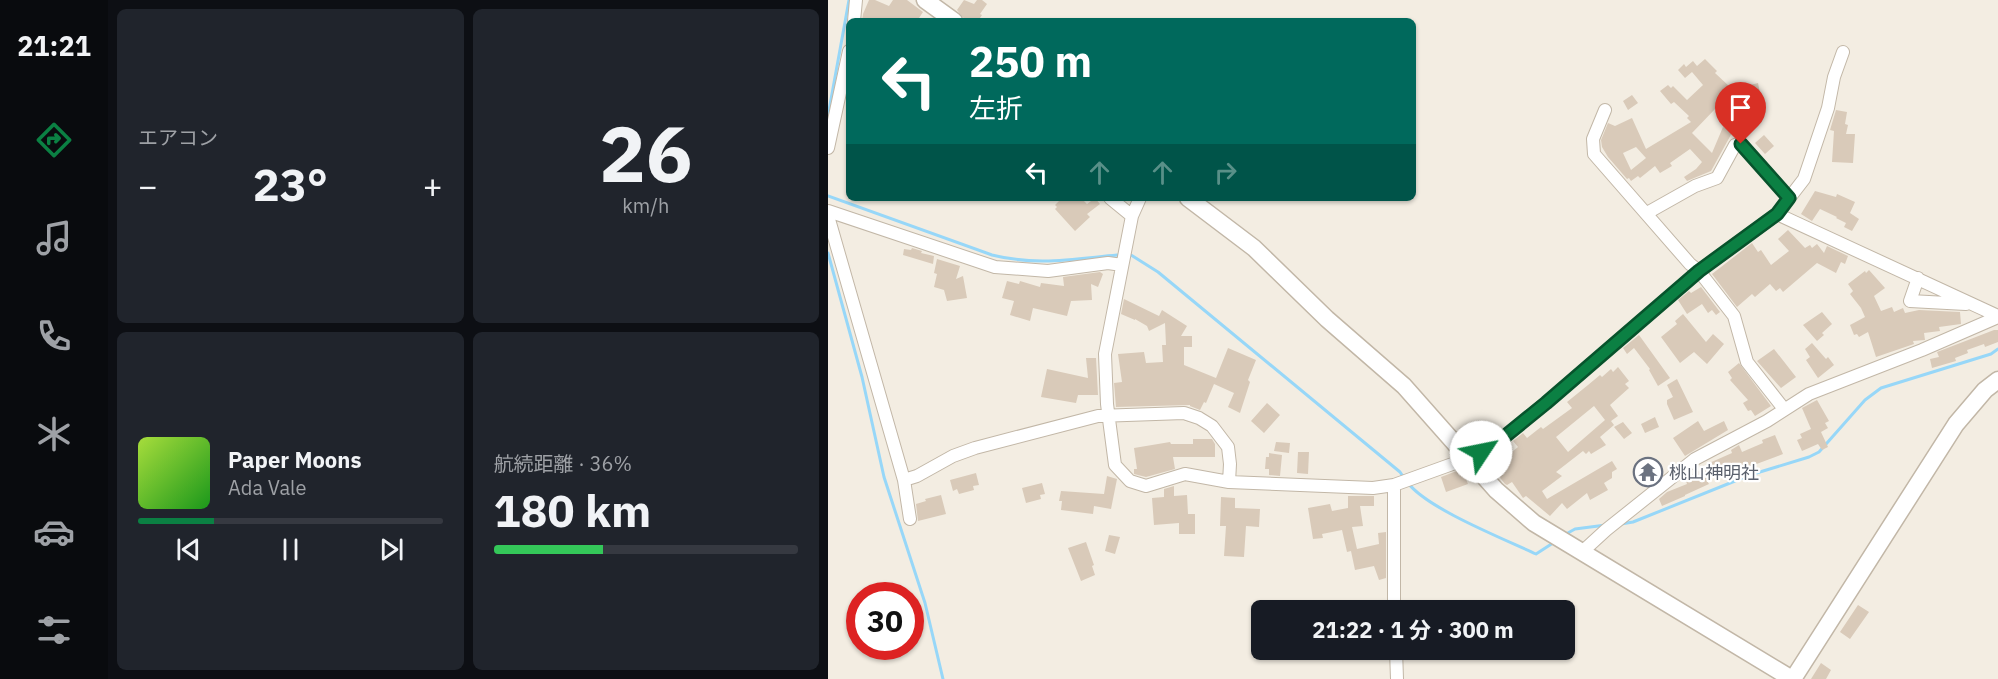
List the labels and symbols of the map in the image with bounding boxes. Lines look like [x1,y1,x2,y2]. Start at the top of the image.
pin [1715,82,1766,144]
position arrow [1449,420,1513,484]
temple icon: 桃山神明社 [1632,456,1664,488]
place label: 桃山神明社 [1669,461,1759,484]
speed limit sign: 30 [846,582,924,660]

